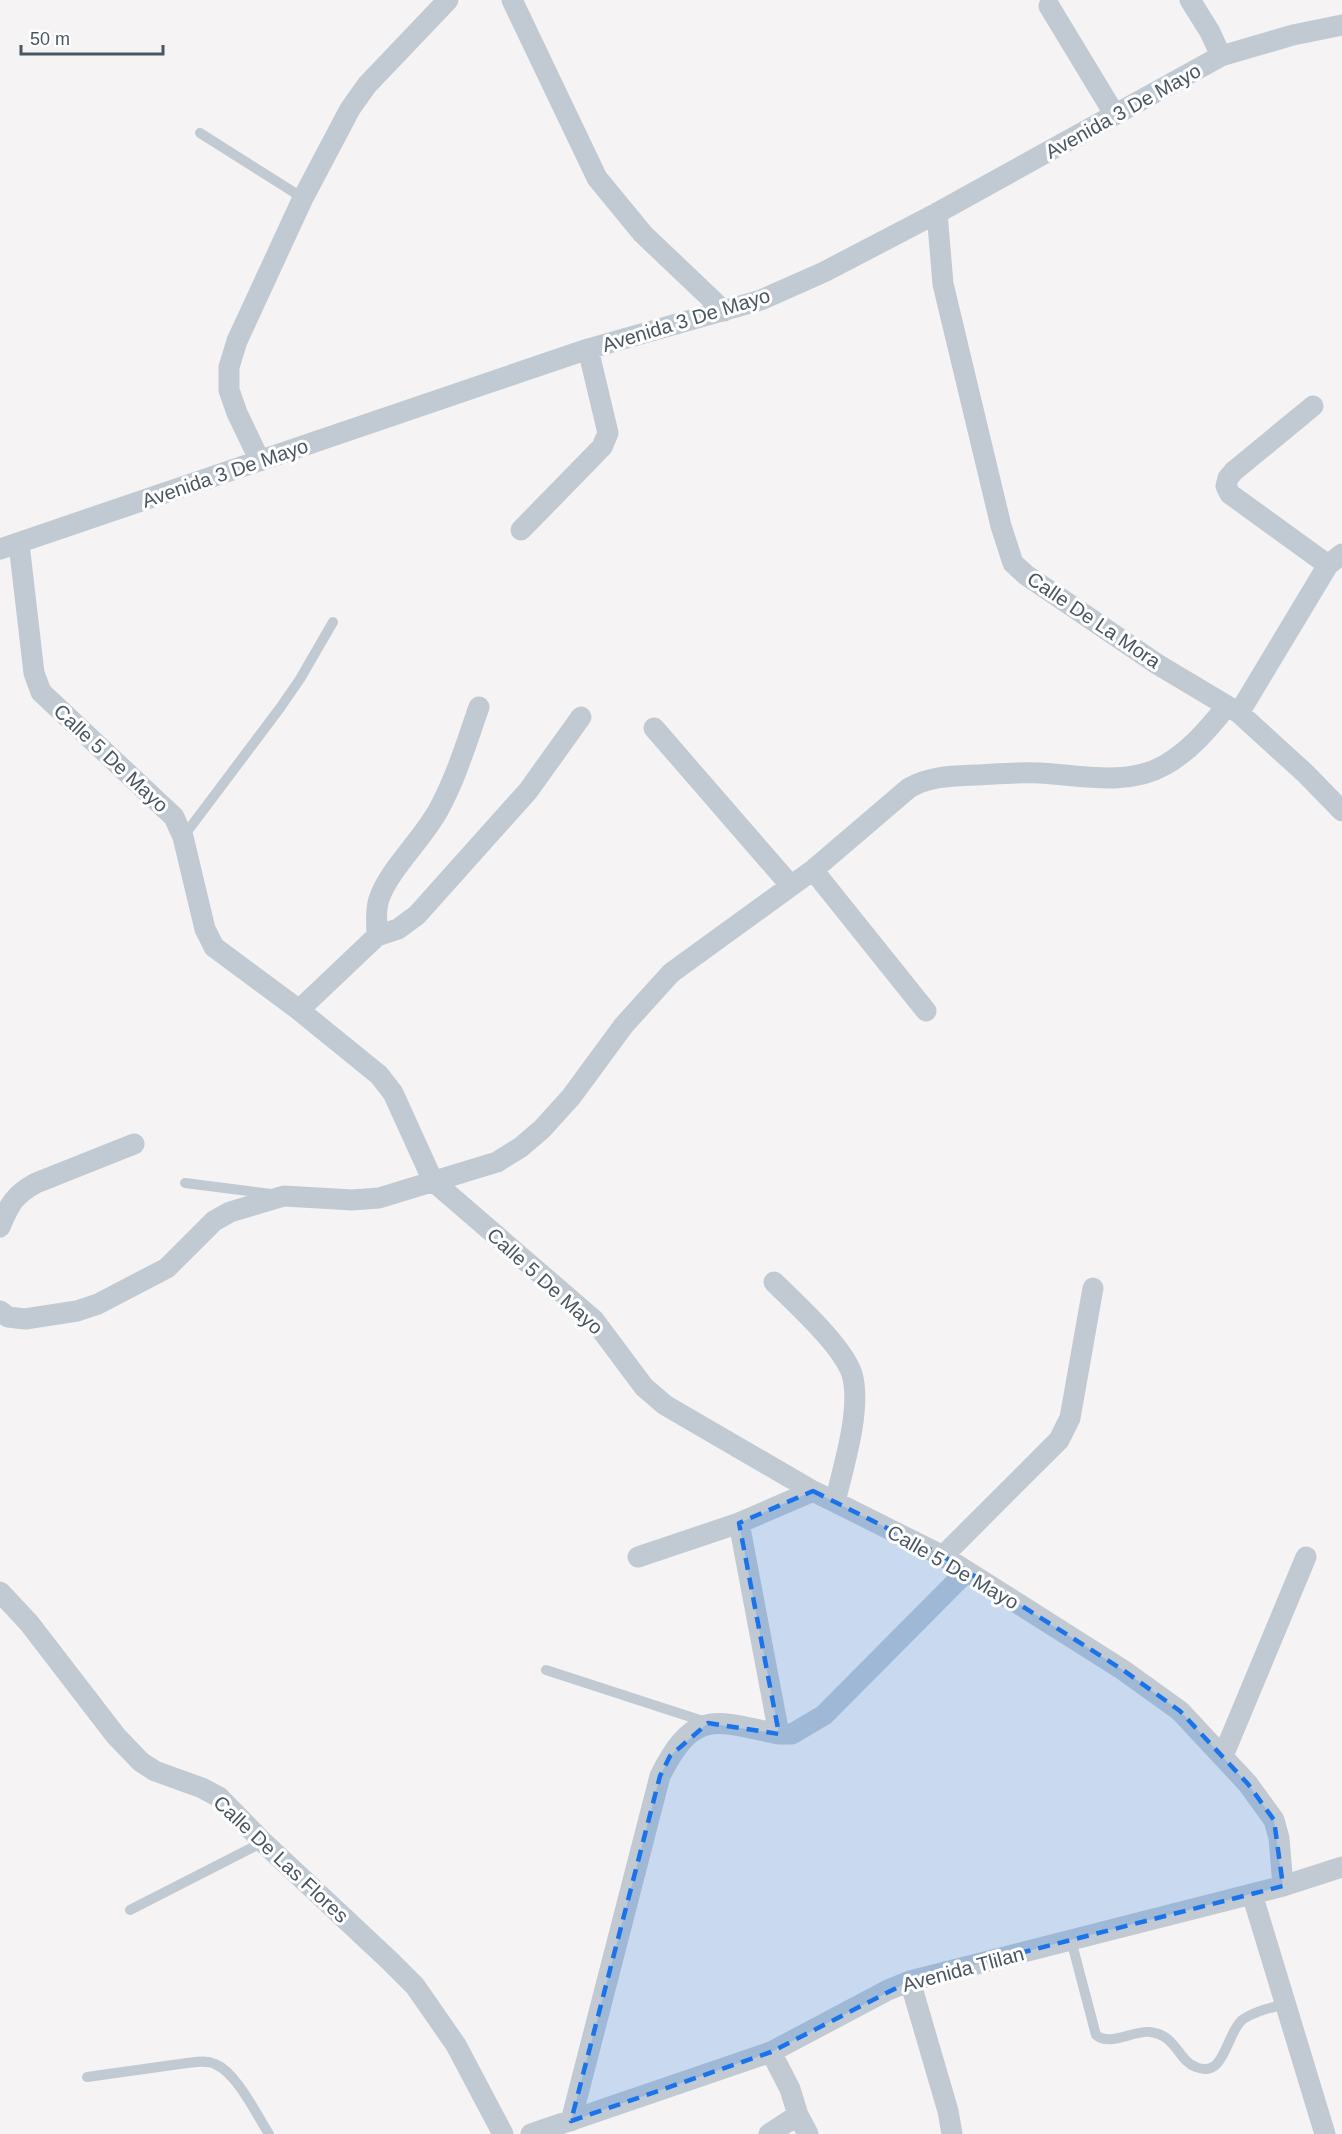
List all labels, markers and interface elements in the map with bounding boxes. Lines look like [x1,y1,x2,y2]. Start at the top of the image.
scale bar [21,18,164,56]
text: 50 m [30,29,70,49]
street label: Avenida 3 De Mayo [1041,59,1205,163]
street label: Avenida 3 De Mayo [599,284,773,356]
street label: Avenida 3 De Mayo [139,434,311,512]
street label: Calle De La Mora [1023,567,1165,673]
street label: Calle 5 De Mayo [49,700,173,816]
street label: Calle 5 De Mayo [483,1223,607,1339]
street label: Calle 5 De Mayo [883,1521,1023,1613]
street label: Calle De Las Flores [209,1791,353,1927]
street label: Avenida Tlilan [900,1942,1026,1996]

